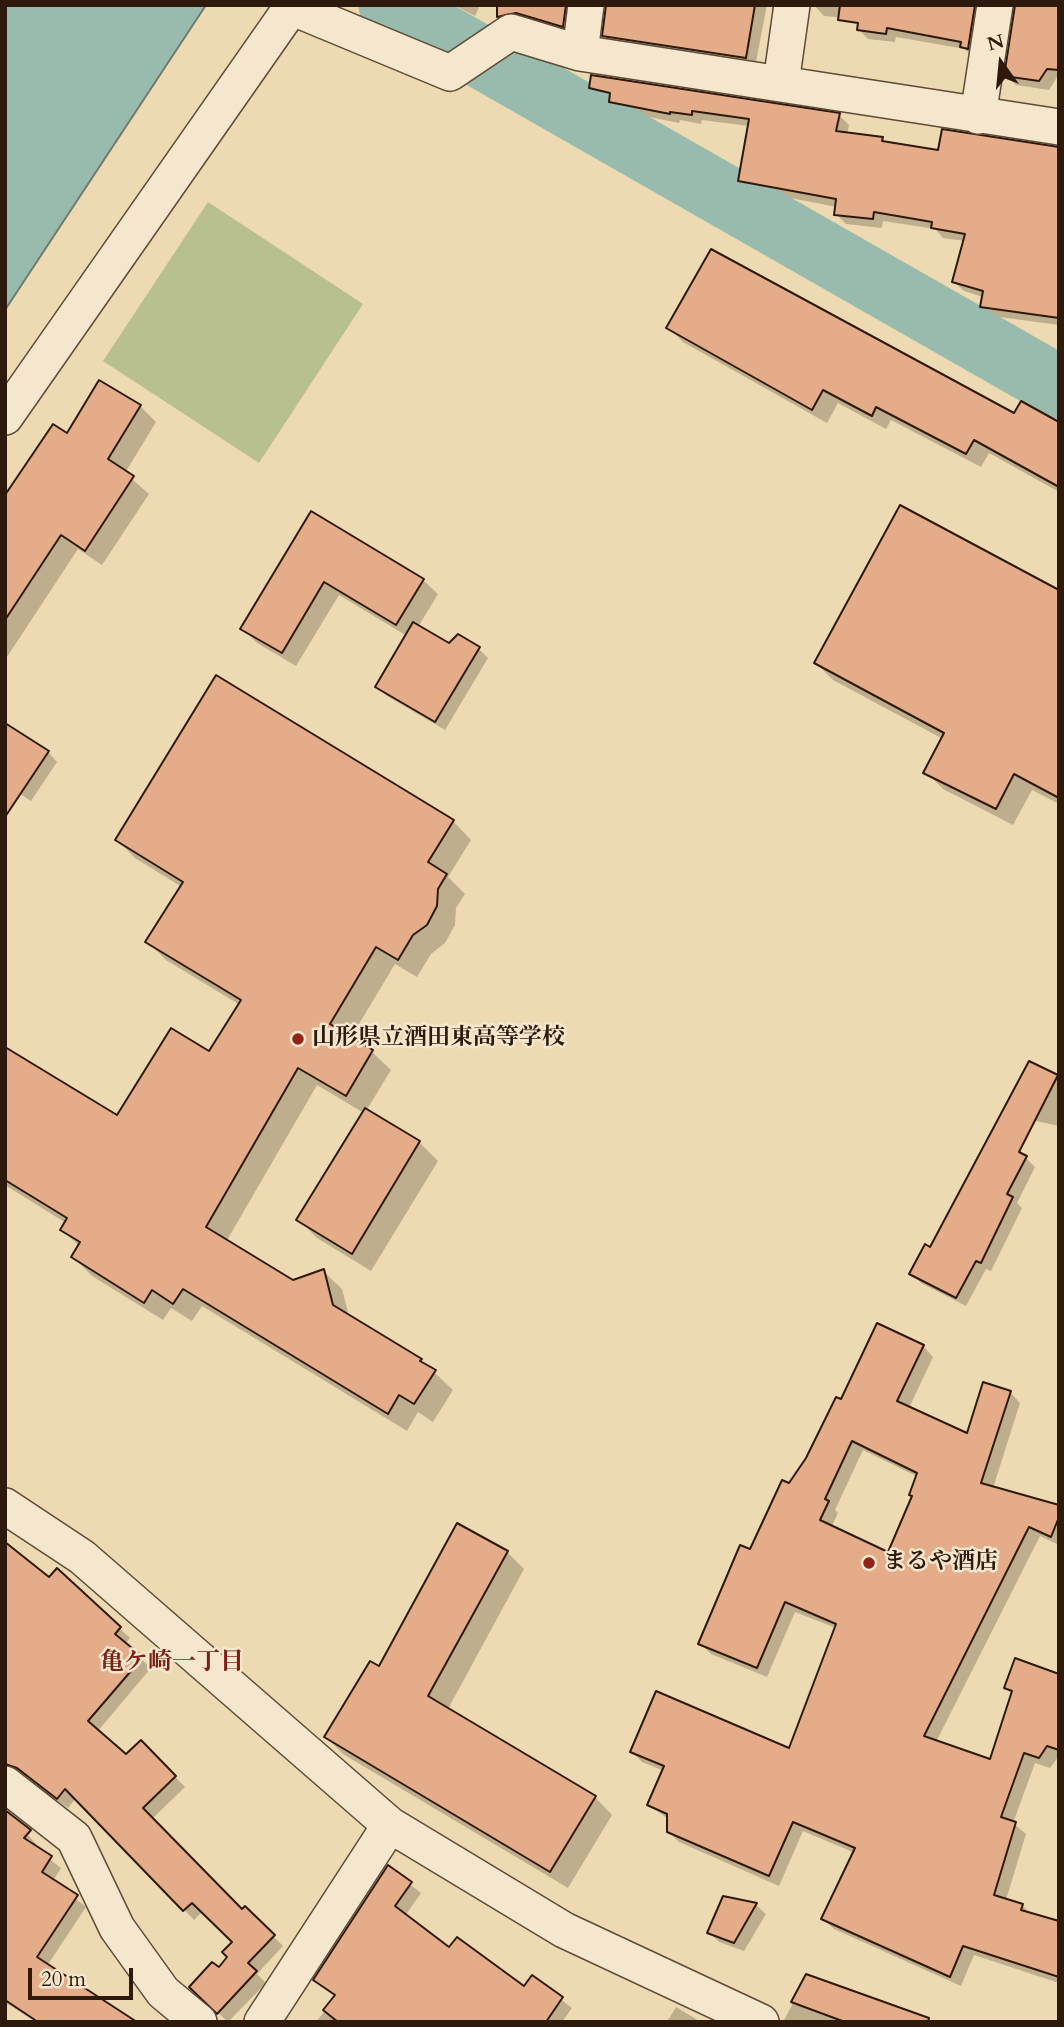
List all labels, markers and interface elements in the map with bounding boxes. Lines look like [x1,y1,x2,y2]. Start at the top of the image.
north arrow [966,28,1036,98]
text: N [984,28,1007,57]
place label: 山形県立酒田東高等学校 [312,1025,565,1053]
marker: 山形県立酒田東高等学校 [290,1031,306,1047]
place label: まるや酒店 [883,1549,998,1577]
marker: まるや酒店 [861,1555,877,1571]
district label: 亀ケ崎一丁目 [100,1649,244,1677]
scale bar [32,1954,136,1998]
text: 20 m [41,1965,86,1994]

